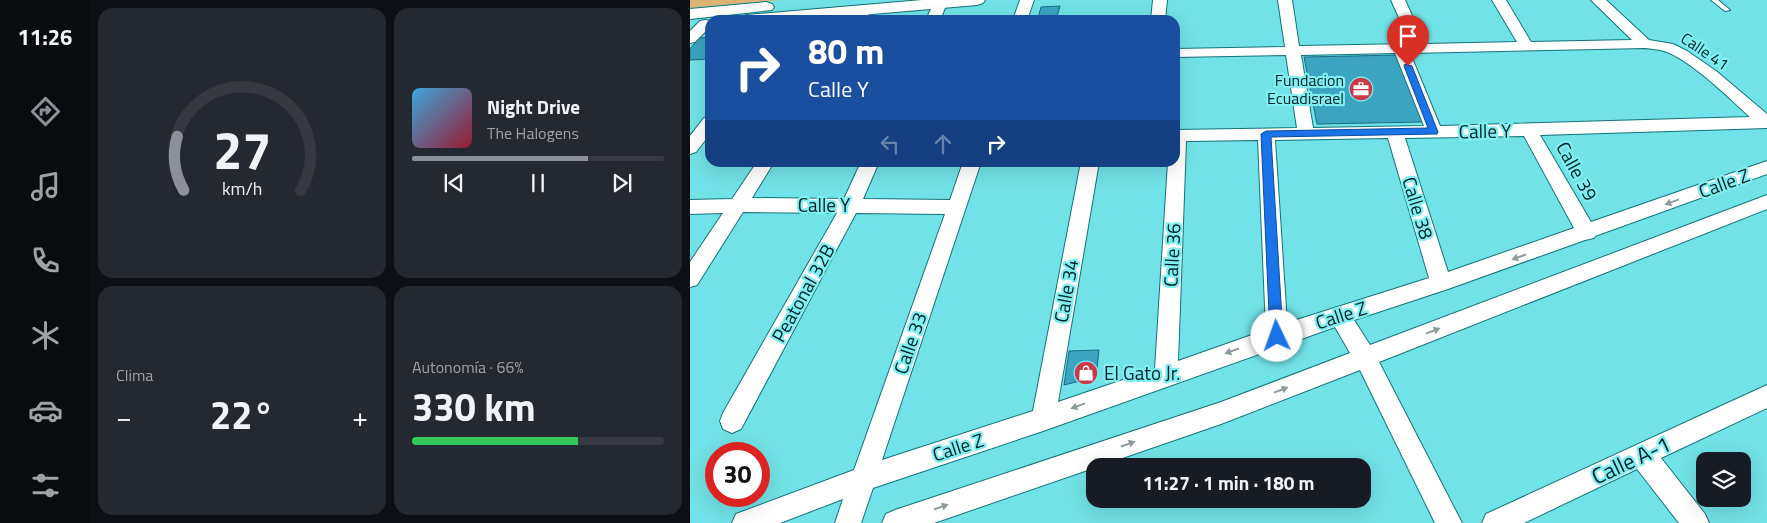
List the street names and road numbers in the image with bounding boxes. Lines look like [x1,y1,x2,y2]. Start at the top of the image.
street label: Calle 41 [1676,26,1734,76]
street label: Calle Y [1458,116,1512,145]
street label: Calle 39 [1549,136,1606,206]
street label: Calle Z [1694,160,1753,205]
street label: Calle 38 [1395,173,1442,243]
street label: Calle Y [798,190,851,219]
street label: Calle 36 [1155,222,1188,288]
street label: Peatonal 32B [764,238,841,347]
street label: Calle 34 [1046,257,1085,325]
street label: Calle Z [1311,293,1370,336]
street label: Calle 33 [885,308,934,378]
street label: Calle Z [928,425,987,468]
street label: Calle A-1 [1586,427,1676,493]

